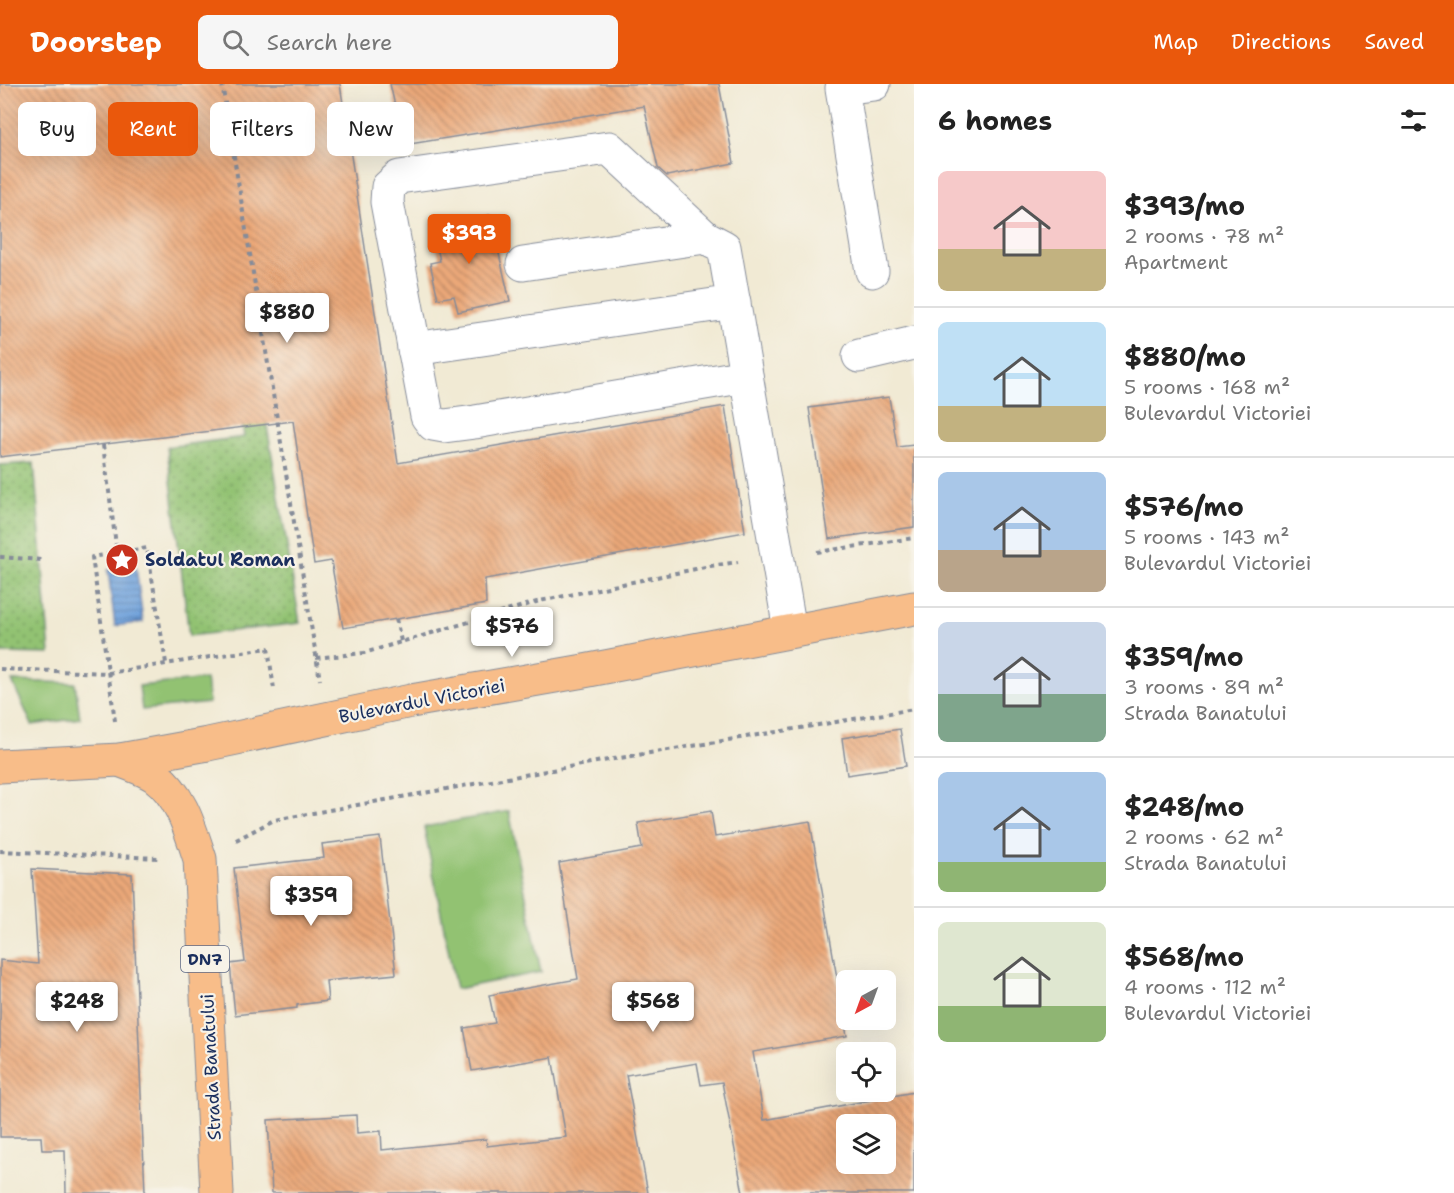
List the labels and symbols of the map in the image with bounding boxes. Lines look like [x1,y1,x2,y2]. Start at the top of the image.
pin: $393 [433,214,505,265]
pin: $880 [251,293,323,344]
place icon: Soldatul Roman [104,542,140,578]
place label: Soldatul Roman [145,548,295,572]
pin: $576 [476,607,548,658]
street label: Bulevardul Victoriei [337,673,507,729]
pin: $359 [275,876,347,927]
road number: DN7 [181,946,229,972]
north arrow [836,970,896,1030]
pin: $248 [41,982,113,1033]
pin: $568 [617,982,689,1033]
street label: Strada Banatului [195,993,227,1141]

